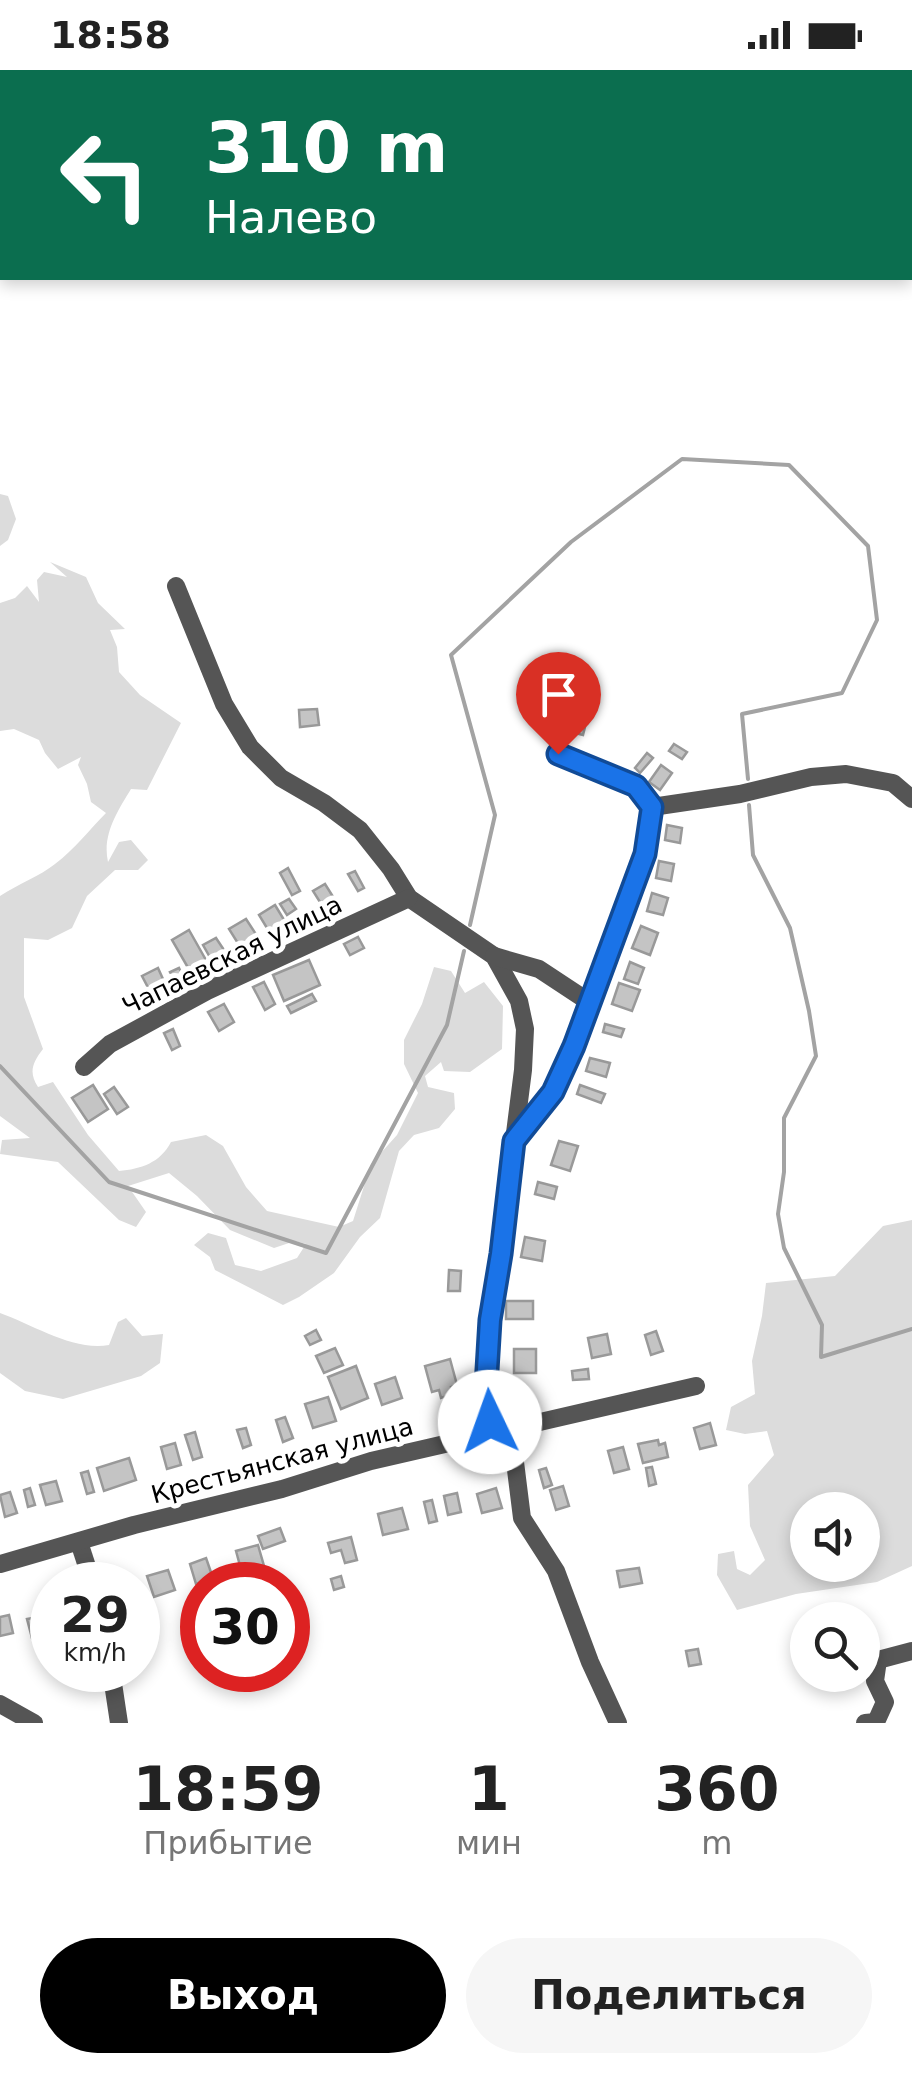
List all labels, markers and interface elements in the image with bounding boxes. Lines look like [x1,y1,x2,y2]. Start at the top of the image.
text: 18:58 [50,13,171,57]
text: 310 m [205,107,448,189]
icon: left [40,110,170,240]
text: Налево [205,191,377,244]
pin [516,652,601,755]
icon: arrive [531,667,586,722]
street label: Чапаевская улица [118,890,347,1021]
position arrow [438,1370,542,1474]
street label: Крестьянская улица [148,1412,416,1509]
map controls [790,1492,880,1692]
button: sound [790,1492,880,1582]
speed limit sign: 30 [180,1562,310,1692]
text: 29 [60,1586,130,1644]
button: search [790,1602,880,1692]
text: km/h [63,1638,127,1667]
text: 18:59 [132,1754,323,1824]
text: 1 [468,1754,510,1824]
text: 360 [654,1754,780,1824]
text: Прибытие [143,1824,313,1862]
text: мин [456,1824,522,1862]
text: m [701,1824,732,1862]
button: Выход [40,1938,446,2053]
button: Поделиться [466,1938,872,2053]

